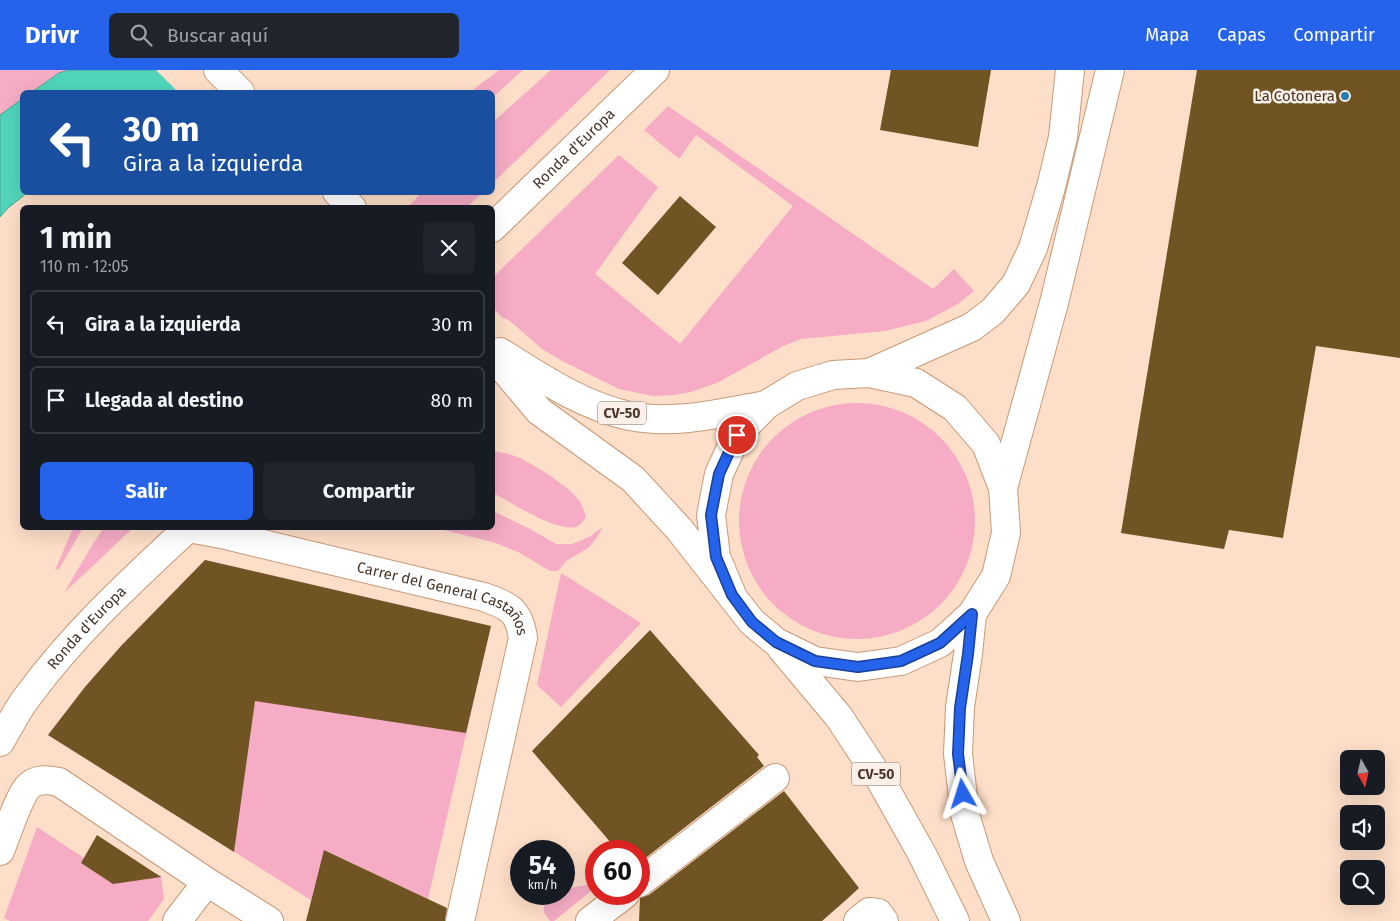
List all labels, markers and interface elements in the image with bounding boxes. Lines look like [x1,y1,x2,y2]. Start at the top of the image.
search box [109,13,459,58]
text: Drivr [25,21,79,49]
icon: search [127,21,155,49]
text: Buscar aquí [167,24,268,47]
text: Mapa [1145,24,1189,46]
text: Capas [1217,24,1266,46]
text: Compartir [1294,24,1375,46]
place label: La Cotonera [1254,87,1335,105]
marker: La Cotonera [1339,90,1351,102]
street label: Ronda d'Europa [529,105,619,193]
text: 30 m [123,108,200,150]
icon: left [40,110,105,175]
text: Gira a la izquierda [123,150,303,177]
text: 1 min [40,220,112,256]
button: close [423,222,475,274]
text: 110 m · 12:05 [40,257,128,276]
icon: left [42,310,70,338]
text: Gira a la izquierda [85,313,241,336]
text: 30 m [432,313,473,336]
icon: arrive [42,386,70,414]
text: Llegada al destino [85,389,244,412]
text: 80 m [431,389,473,412]
road number: CV-50 [598,402,646,424]
pin [716,414,758,456]
icon: arrive [723,421,751,449]
button: Salir [40,462,253,520]
button: Compartir [263,462,475,520]
street label: Carrer del General Castaños [355,558,531,637]
street label: Ronda d'Europa [43,582,130,673]
north arrow [1340,750,1385,795]
map controls [1340,750,1385,905]
road number: CV-50 [852,762,900,786]
position arrow [936,767,988,819]
button: sound [1340,805,1385,850]
speed limit sign: 60 [585,840,650,905]
text: 54 [529,851,556,881]
button: search [1340,860,1385,905]
text: km/h [528,878,557,892]

